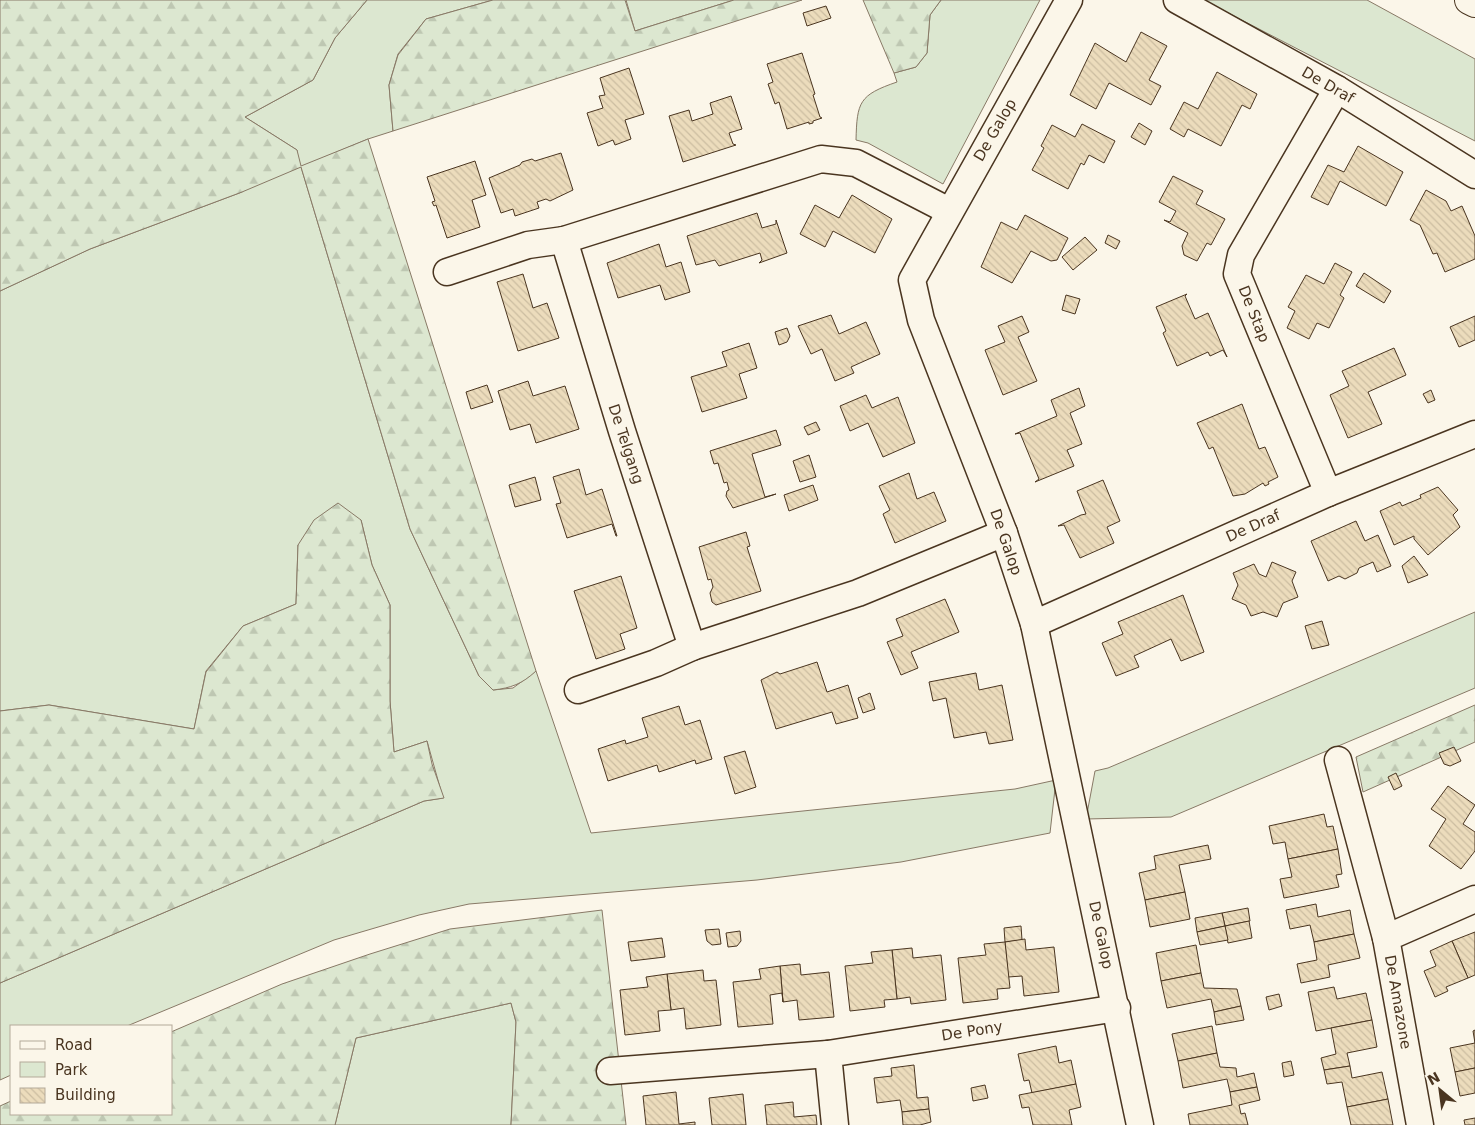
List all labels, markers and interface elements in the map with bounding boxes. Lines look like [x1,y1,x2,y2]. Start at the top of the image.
street label: De Draf [1298,63,1358,108]
street label: De Galop [970,96,1020,164]
street label: De Stap [1234,283,1274,345]
street label: De Telgang [605,402,647,486]
street label: De Galop [986,506,1026,578]
street label: De Draf [1223,506,1284,546]
street label: De Galop [1085,899,1117,971]
street label: De Amazone [1381,953,1415,1051]
street label: De Pony [940,1017,1004,1045]
legend [10,1025,172,1115]
text: Road [55,1036,93,1054]
text: Park [55,1061,88,1079]
north arrow [1415,1065,1465,1115]
text: N [1425,1069,1443,1088]
text: Building [55,1086,116,1104]

